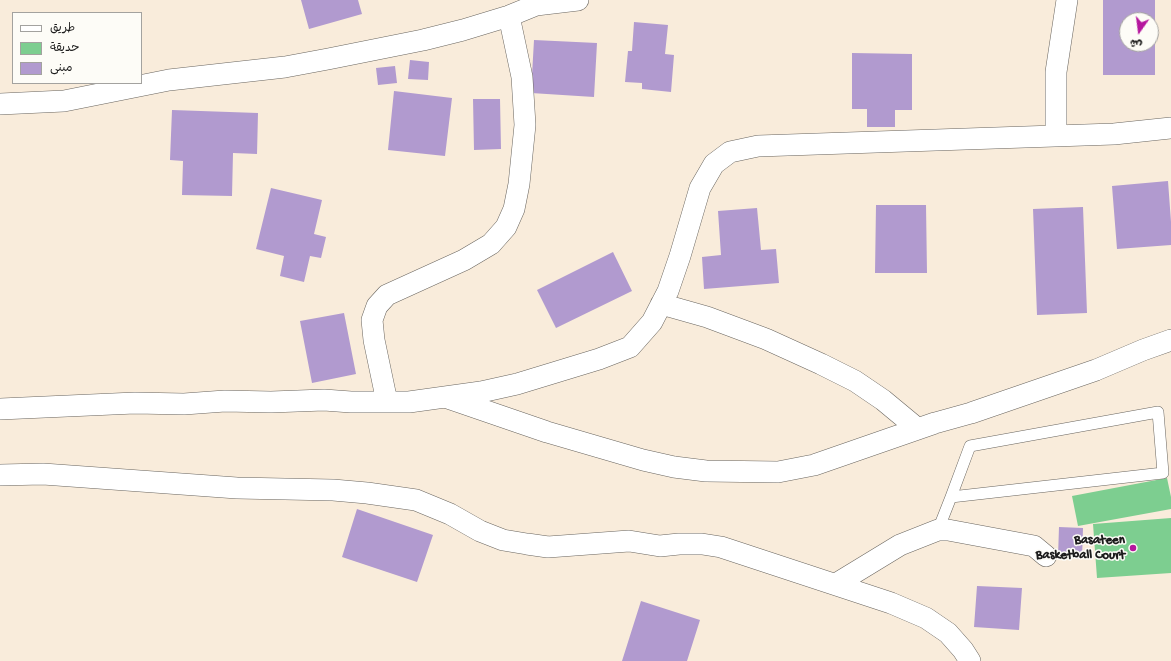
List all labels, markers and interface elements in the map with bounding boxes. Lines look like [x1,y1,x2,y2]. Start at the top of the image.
legend [12,12,142,84]
north arrow [1119,12,1159,52]
text: طريق [50,22,75,36]
text: ش [1129,35,1144,50]
text: حديقة [50,42,79,56]
text: مبنى [50,62,73,76]
place label: Basateen Basketball Court [1036,533,1125,564]
marker: Basateen Basketball Court [1128,543,1138,553]

